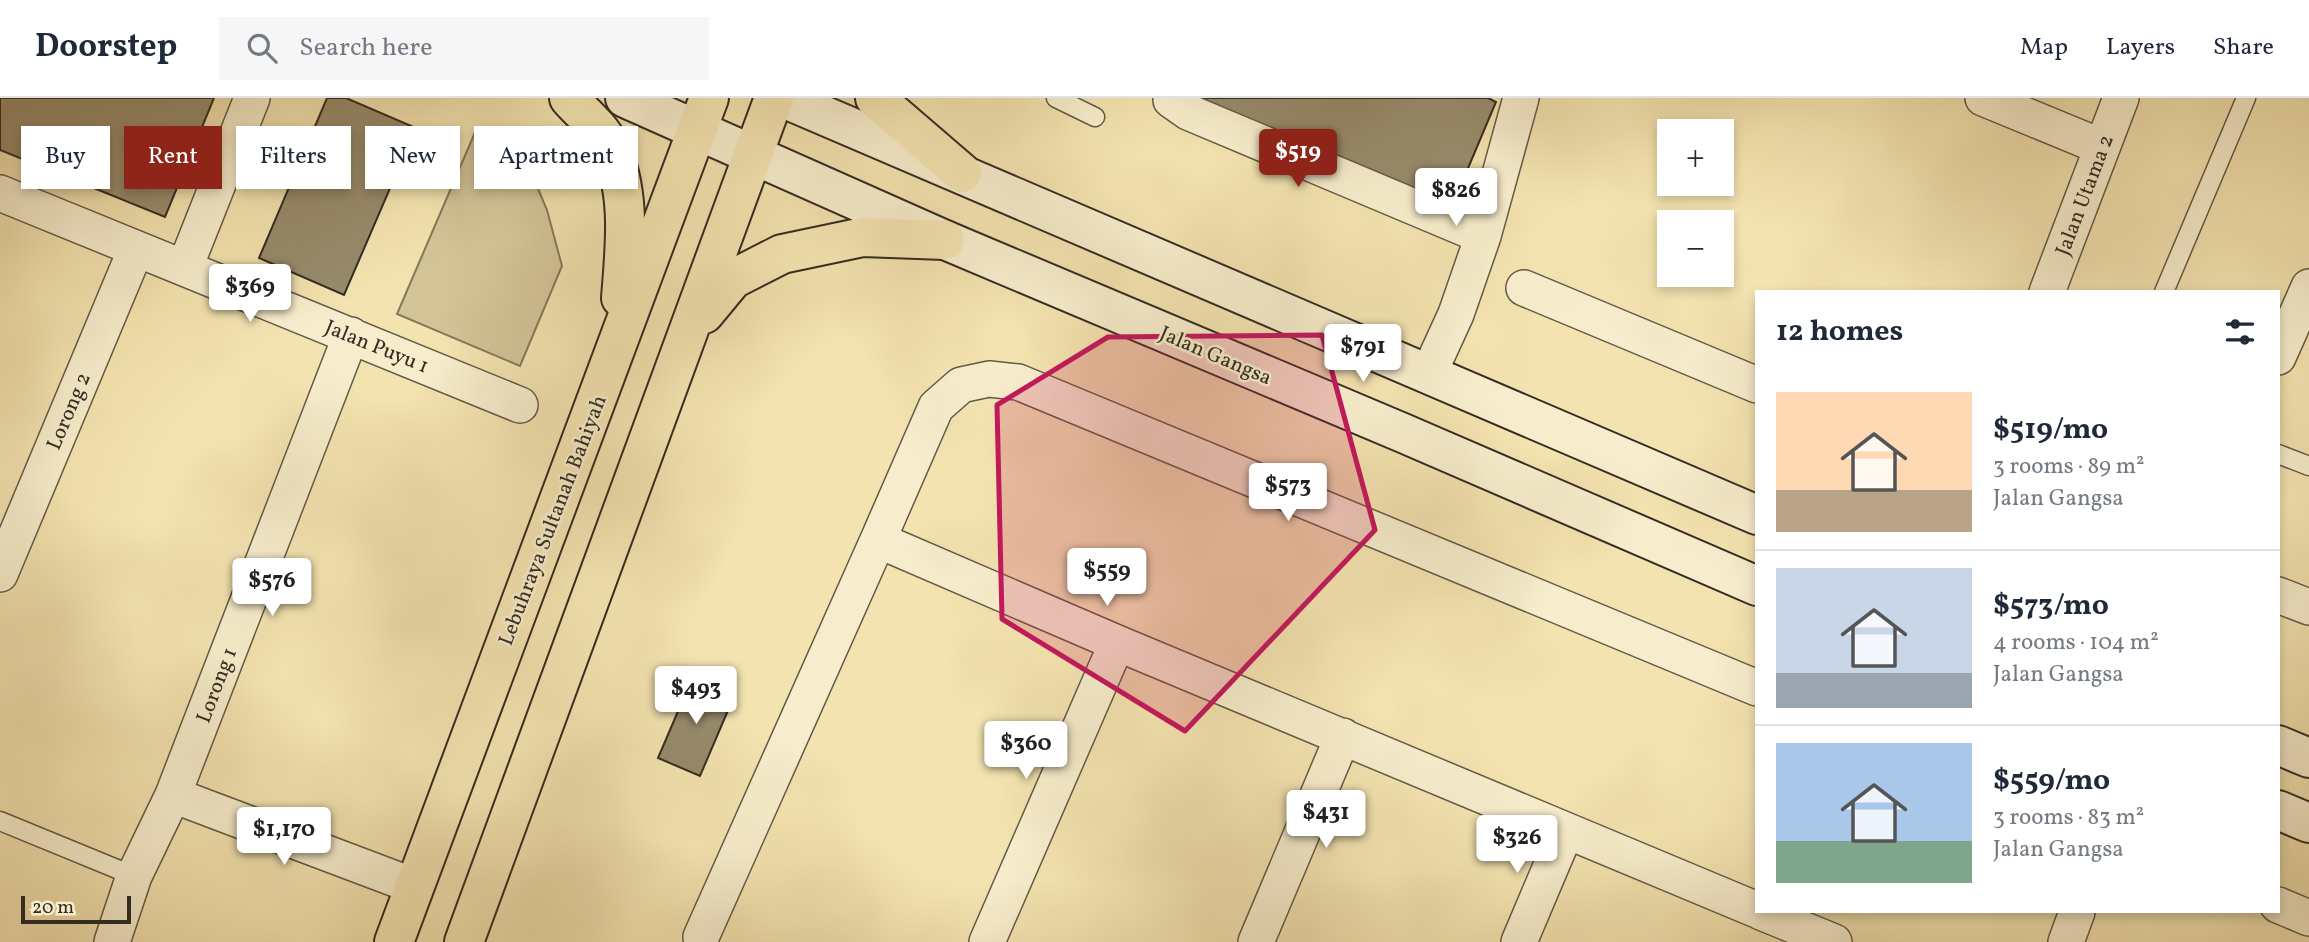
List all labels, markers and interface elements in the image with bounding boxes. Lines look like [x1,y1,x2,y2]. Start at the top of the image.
search box [219,17,709,80]
text: Doorstep [35,25,177,71]
icon: search [243,29,281,67]
text: Search here [299,30,433,66]
text: Map [2020,31,2068,65]
text: Layers [2106,31,2175,65]
text: Share [2213,31,2274,65]
map controls [1657,119,1734,287]
button: + [1657,119,1734,196]
chip: Buy [21,126,110,189]
chip: Rent [124,126,222,189]
chip: Filters [236,126,351,189]
chip: New [365,126,460,189]
chip: Apartment [474,126,638,189]
pin: $519 [1257,130,1339,189]
street label: Jalan Utama 2 [2049,131,2122,260]
text: $519 [1275,136,1321,168]
pin: $826 [1415,169,1497,228]
text: $826 [1431,175,1481,207]
button: − [1657,210,1734,287]
pin: $369 [209,264,291,324]
text: $369 [225,271,275,303]
text: 12 homes [1776,311,1903,353]
street label: Jalan Puyu 1 [320,313,433,381]
icon: filters [2221,313,2259,351]
street label: Jalan Gangsa [1155,320,1276,393]
pin: $791 [1322,324,1404,384]
text: $791 [1340,331,1386,363]
street label: Lorong 2 [40,368,99,455]
street label: Lebuhraya Sultanah Bahiyah [492,391,615,650]
text: $519/mo [1993,409,2108,451]
icon: home [1832,420,1916,504]
text: 3 rooms · 89 m² [1993,451,2145,483]
pin: $573 [1247,464,1329,523]
text: $573 [1265,470,1311,502]
text: Jalan Gangsa [1993,483,2124,515]
pin: $559 [1066,548,1148,608]
text: $559 [1083,555,1131,587]
pin: $576 [231,559,313,618]
text: $576 [248,565,296,597]
text: $573/mo [1993,585,2109,627]
icon: home [1832,596,1916,680]
text: 4 rooms · 104 m² [1993,627,2159,659]
street label: Lorong 1 [190,644,245,727]
text: Jalan Gangsa [1993,659,2124,691]
pin: $493 [655,666,737,726]
text: $493 [671,673,721,705]
pin: $360 [985,722,1067,781]
text: $360 [1000,728,1052,760]
text: $559/mo [1993,760,2110,802]
icon: home [1832,771,1916,855]
pin: $431 [1285,790,1367,850]
text: $431 [1303,797,1349,829]
text: 3 rooms · 83 m² [1993,802,2144,834]
pin: $1,170 [227,808,341,867]
text: $1,170 [253,814,315,846]
pin: $326 [1476,816,1558,875]
text: $326 [1492,822,1542,854]
text: Jalan Gangsa [1993,834,2124,866]
scale bar [21,893,131,925]
text: 20 m [32,895,74,921]

